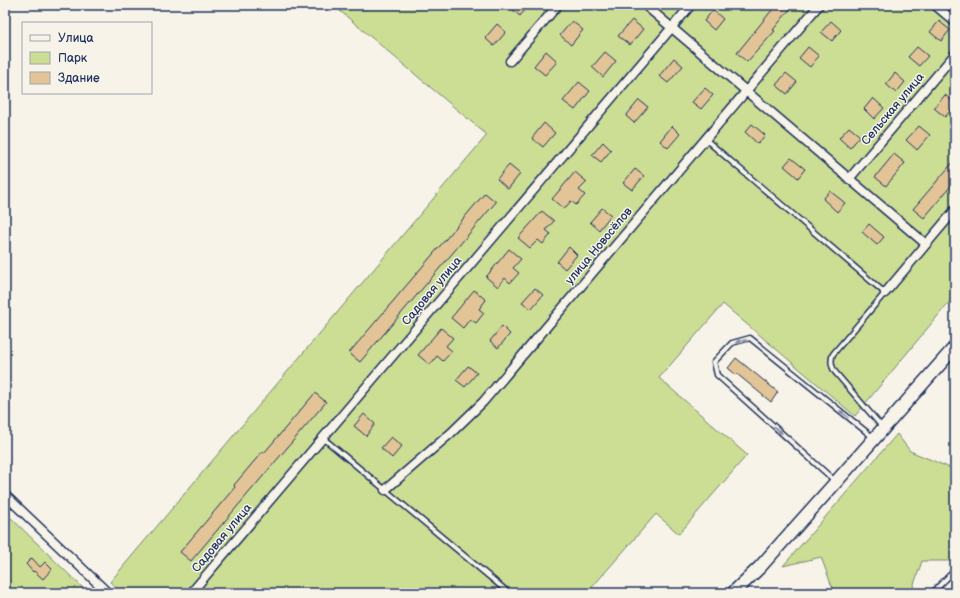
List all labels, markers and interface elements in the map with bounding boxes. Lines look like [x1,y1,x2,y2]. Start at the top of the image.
legend [22,22,152,94]
text: Улица [58,31,94,46]
text: Парк [58,51,88,66]
street label: Сельская улица [858,70,928,148]
text: Здание [58,71,100,86]
street label: улица Новосёлов [562,204,636,288]
street label: Садовая улица [399,254,465,328]
one-way arrow [735,338,747,344]
one-way arrow [838,410,849,419]
one-way arrow [773,425,783,435]
street label: Садовая улица [189,501,255,575]

